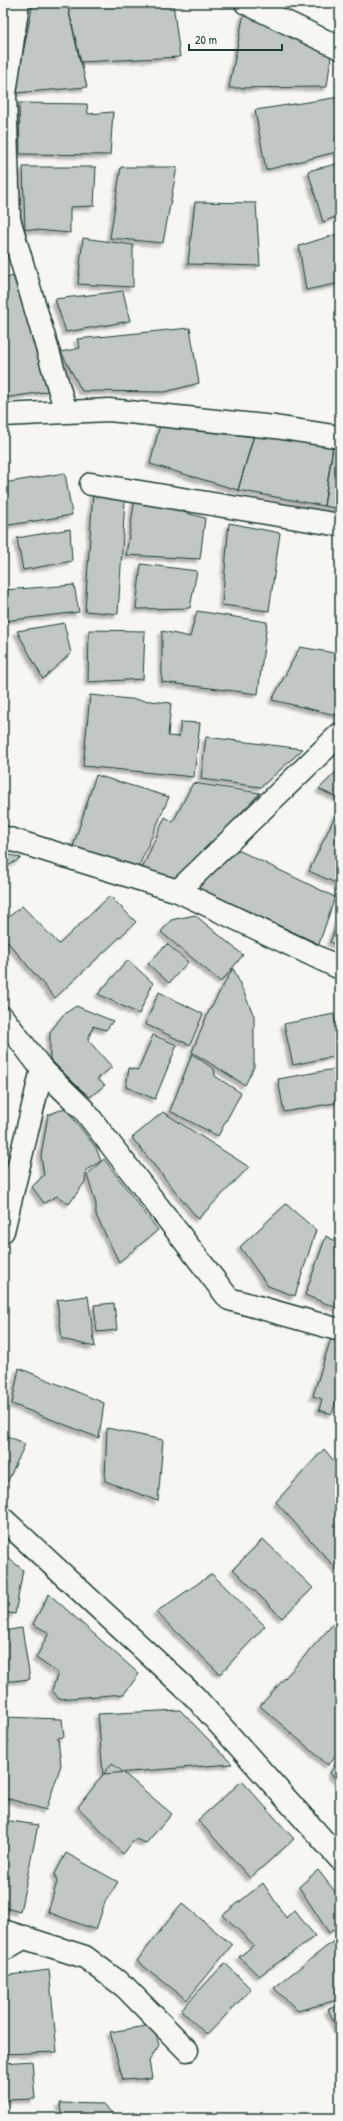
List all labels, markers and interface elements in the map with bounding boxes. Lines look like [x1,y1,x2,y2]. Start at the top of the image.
scale bar [189,26,282,52]
text: 20 m [195,31,217,48]

